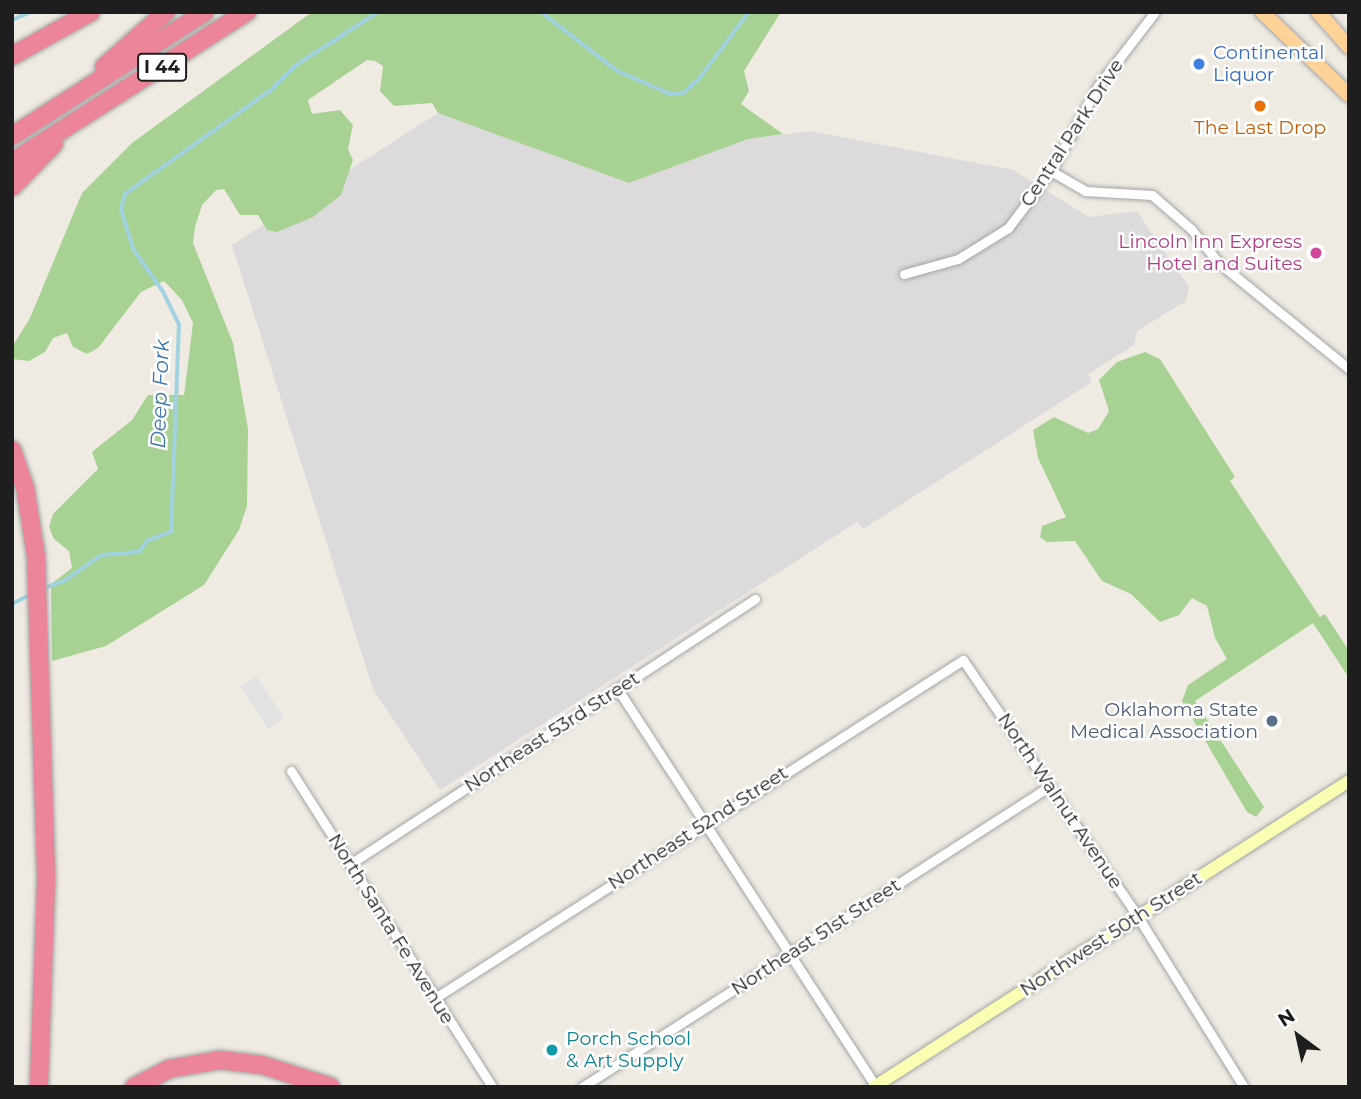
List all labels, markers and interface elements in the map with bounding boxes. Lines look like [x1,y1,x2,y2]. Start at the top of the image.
place label: Continental Liquor [1213,42,1324,86]
road number: I 44 [136,52,188,82]
street label: Central Park Drive [1016,55,1128,211]
marker: Continental Liquor [1191,56,1207,72]
marker: The Last Drop [1252,98,1268,114]
place label: The Last Drop [1194,117,1326,139]
place label: Lincoln Inn Express Hotel and Suites [1118,231,1302,275]
marker: Lincoln Inn Express Hotel and Suites [1308,245,1324,261]
water label: Deep Fork [146,339,174,449]
street label: Northeast 53rd Street [460,667,644,797]
place label: Oklahoma State Medical Association [1070,699,1258,743]
street label: North Walnut Avenue [993,709,1127,893]
marker: Oklahoma State Medical Association [1264,713,1280,729]
street label: Northeast 52nd Street [604,761,792,895]
street label: North Santa Fe Avenue [323,830,459,1028]
street label: Northwest 50th Street [1016,867,1206,1001]
street label: Northeast 51st Street [727,874,905,1000]
north arrow [1263,1001,1333,1071]
text: N [1274,1004,1299,1032]
place label: Porch School & Art Supply [566,1028,691,1072]
marker: Porch School & Art Supply [544,1042,560,1058]

